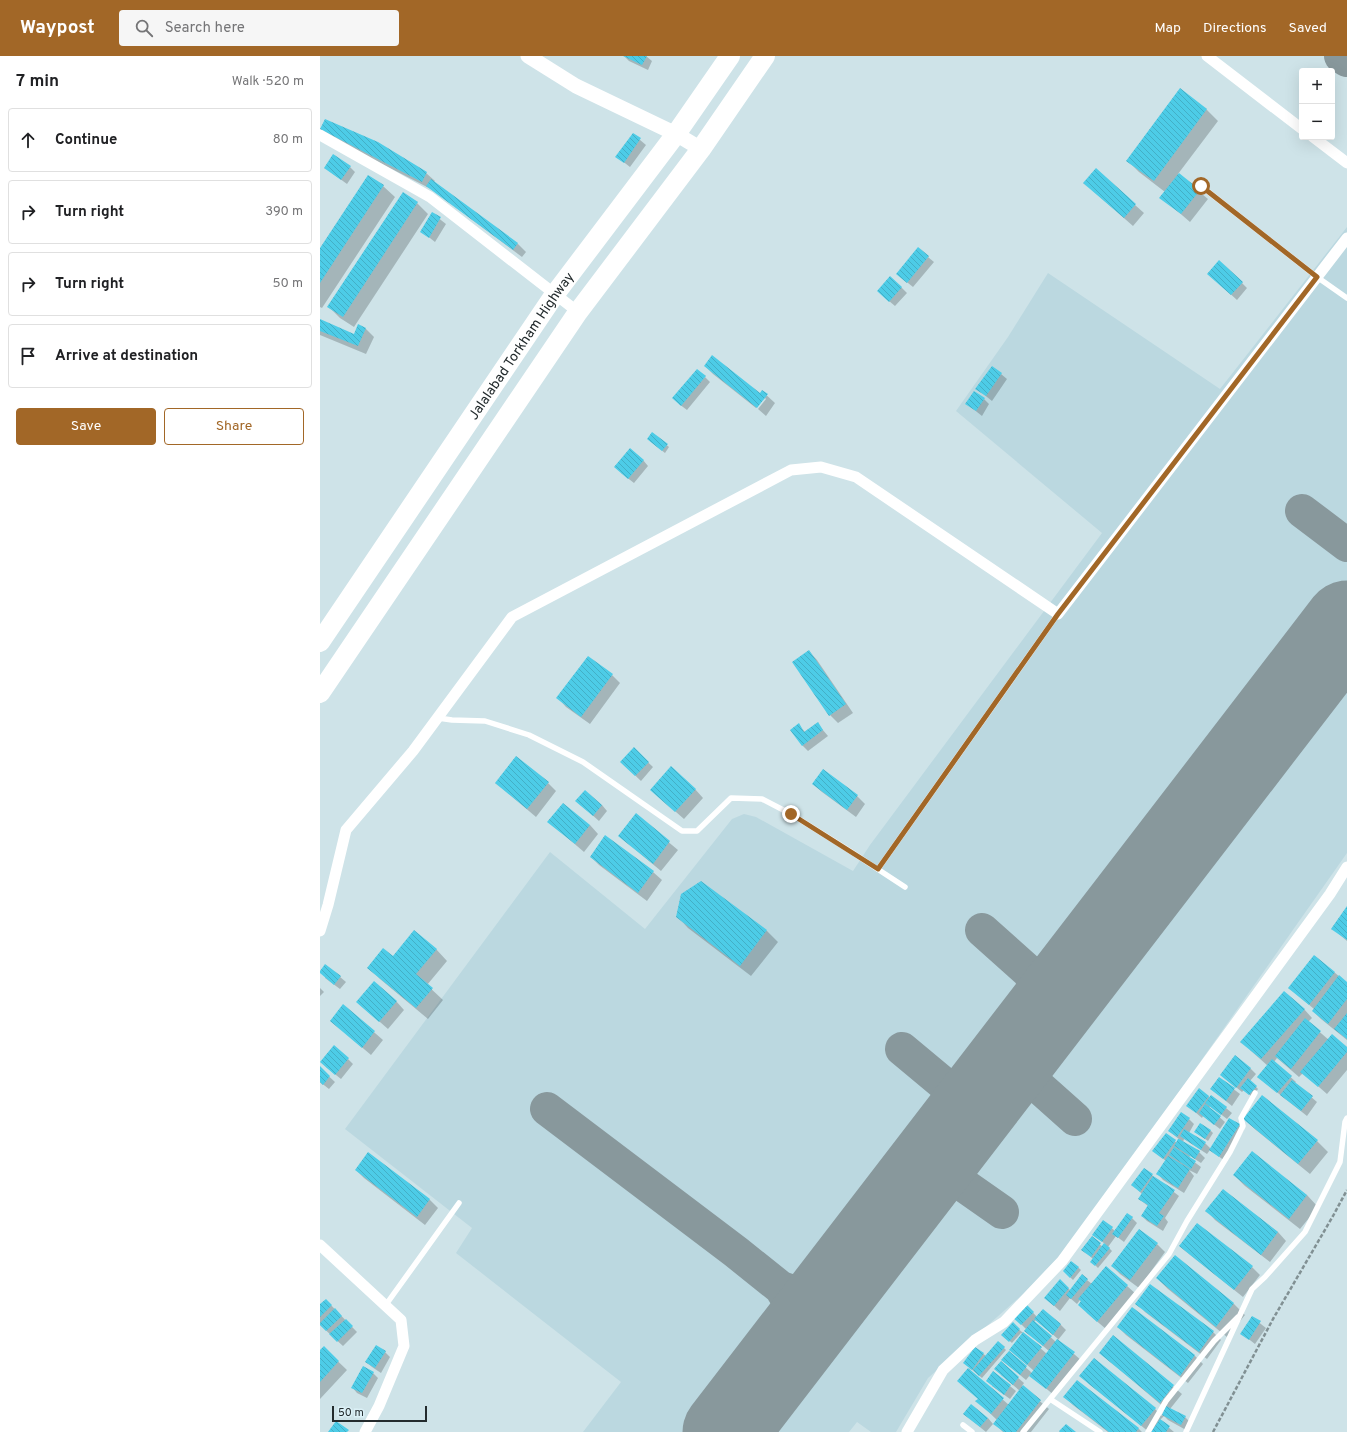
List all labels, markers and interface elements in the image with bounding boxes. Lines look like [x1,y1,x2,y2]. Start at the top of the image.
search box [119,10,399,46]
text: Waypost [20,16,95,40]
icon: search [133,17,155,39]
text: Search here [165,19,245,38]
text: Map [1155,20,1181,37]
text: Directions [1203,20,1267,37]
text: Saved [1289,20,1327,37]
map controls [1299,68,1335,140]
button: + [1299,68,1335,104]
text: 7 min [16,71,59,93]
text: Walk · 520 m [232,74,304,90]
button: − [1299,104,1335,140]
icon: ahead [17,129,39,151]
text: Continue [55,131,117,150]
text: 80 m [273,132,303,148]
route start [1192,177,1210,195]
icon: right [17,201,39,223]
text: Turn right [55,203,124,222]
text: 390 m [265,204,303,220]
street label: Jalalabad Torkham Highway [466,269,578,423]
icon: right [17,273,39,295]
text: Turn right [55,275,124,294]
text: 50 m [273,276,303,292]
icon: arrive [17,345,39,367]
text: Arrive at destination [55,347,198,366]
button: Save [16,408,156,445]
button: Share [164,408,304,445]
route end [782,805,800,823]
scale bar [332,1404,427,1423]
text: 50 m [338,1406,364,1420]

